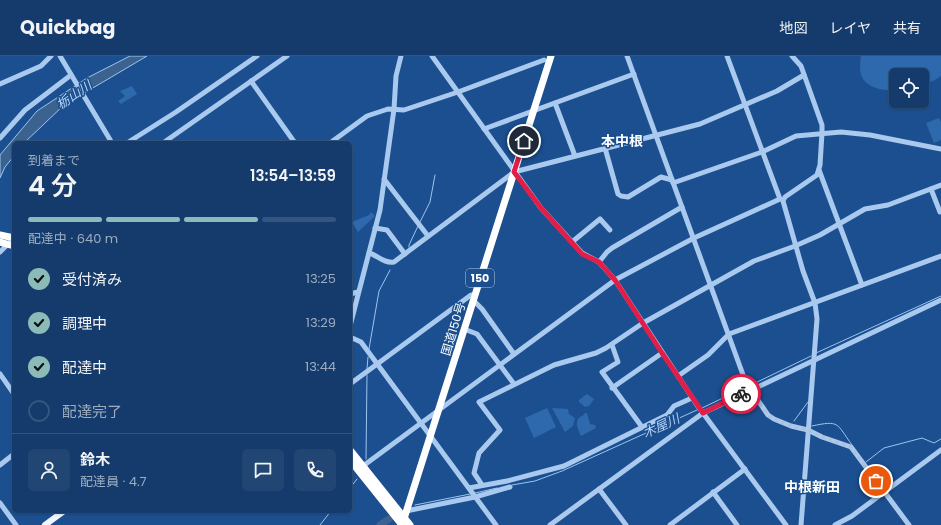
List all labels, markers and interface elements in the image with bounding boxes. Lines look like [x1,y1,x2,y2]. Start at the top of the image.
text: Quickbag [20,14,115,41]
text: 地図 [779,18,807,38]
text: レイヤ [829,18,871,38]
text: 共有 [893,18,921,38]
map controls [889,68,929,108]
button: locate [889,68,929,108]
water label: 栃山川 [53,75,97,114]
pin [507,124,541,158]
icon: home [513,130,535,152]
district label: 本中根 [601,131,643,151]
text: 到着まで [28,151,80,170]
text: 13:54–13:59 [250,165,336,186]
text: 4 分 [28,168,77,204]
text: 配達中 · 640 m [28,229,118,248]
icon: check [28,268,50,290]
text: 受付済み [62,269,122,290]
text: 13:25 [306,269,336,288]
road number: 150 [466,269,494,287]
street label: 国道150号 [437,300,469,358]
icon: check [28,312,50,334]
text: 調理中 [62,313,107,334]
text: 13:29 [306,313,336,332]
icon: check [28,356,50,378]
text: 配達中 [62,357,107,378]
text: 13:44 [305,357,336,376]
courier [721,374,761,414]
icon: bike [730,383,752,405]
text: 配達完了 [62,401,122,422]
water label: 木屋川 [639,408,684,443]
button: person [28,449,70,491]
text: 鈴木 [80,449,110,470]
button: chat [242,449,284,491]
button: phone [294,449,336,491]
pin [859,464,893,498]
icon: bag [865,470,887,492]
text: 配達員 · 4.7 [80,472,147,491]
district label: 中根新田 [784,477,840,497]

